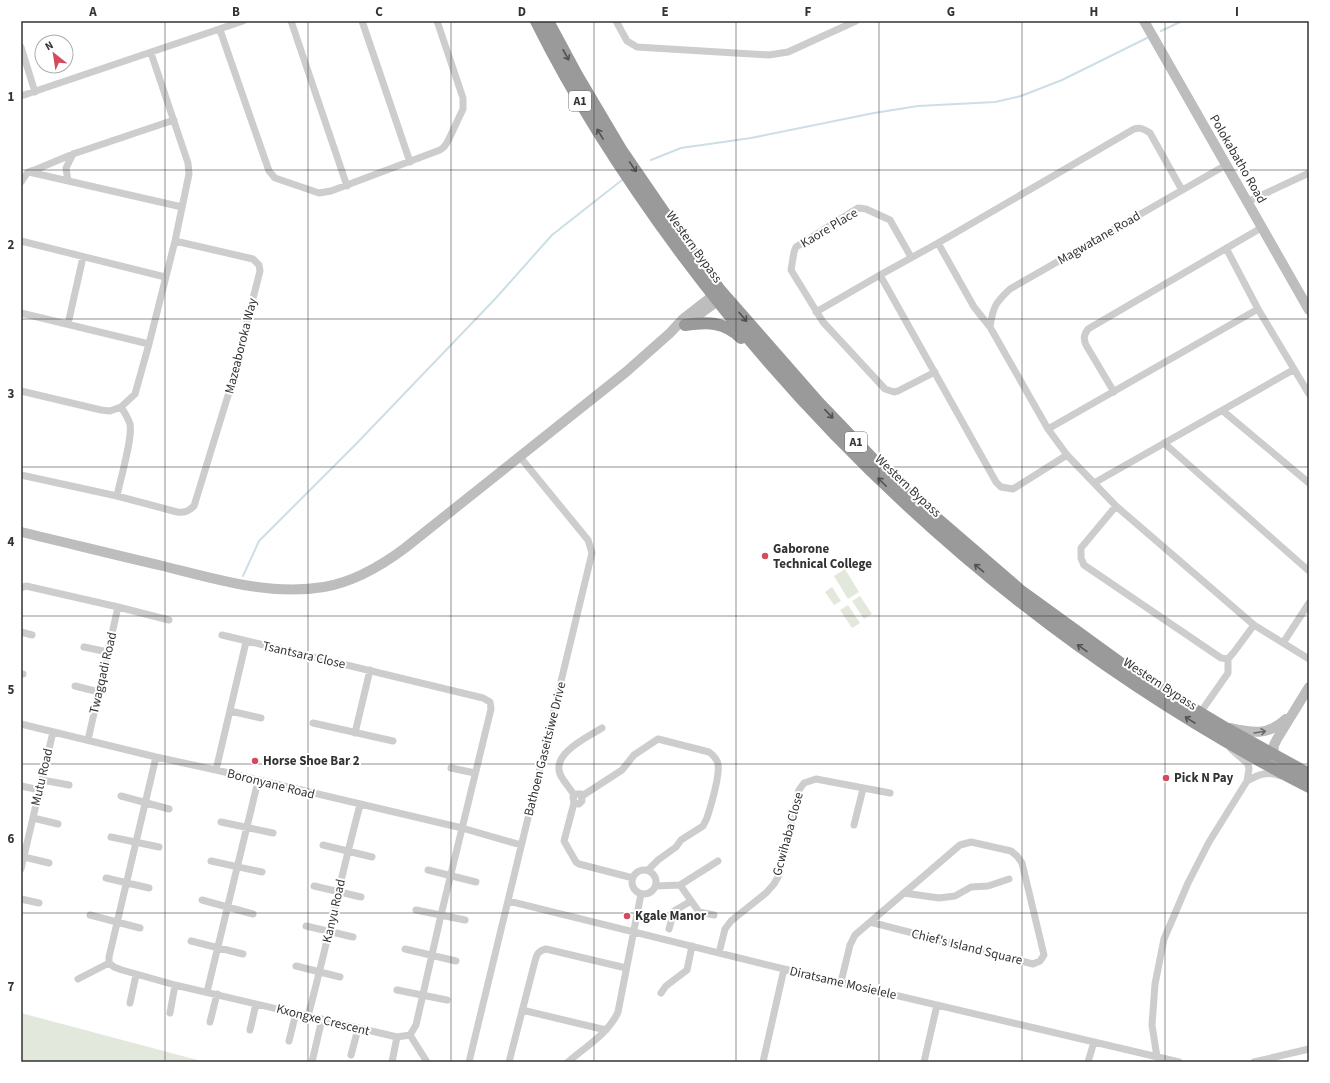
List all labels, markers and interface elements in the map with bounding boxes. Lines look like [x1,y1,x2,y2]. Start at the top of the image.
text: A [88,3,97,21]
text: B [232,3,240,21]
text: C [375,3,383,21]
text: D [518,3,526,21]
text: E [661,3,669,21]
text: F [805,3,812,21]
text: G [947,3,955,21]
text: H [1090,3,1098,21]
text: I [1235,3,1239,21]
north arrow [34,34,74,74]
text: N [42,37,56,54]
one-way arrow [563,49,571,61]
text: 1 [8,88,15,106]
road number: A1 [569,91,591,111]
street label: Polokabatho Road [1205,111,1271,207]
one-way arrow [596,129,604,140]
one-way arrow [629,161,637,172]
street label: Kaore Place [797,204,861,252]
street label: Western Bypass [662,207,727,287]
street label: Magwatane Road [1054,207,1144,269]
text: 2 [8,236,15,254]
street label: Mazeaboroka Way [220,296,262,396]
one-way arrow [738,311,747,321]
text: 3 [8,385,15,403]
one-way arrow [825,409,834,419]
road number: A1 [845,432,867,452]
street label: Western Bypass [871,451,946,522]
one-way arrow [877,477,887,487]
text: 4 [8,533,15,551]
place label: Gaborone Technical College [773,540,872,573]
marker: Gaborone Technical College [760,551,770,561]
one-way arrow [974,564,984,573]
street label: Twagqadi Road [85,630,121,716]
street label: Tsantsara Close [261,637,347,673]
one-way arrow [1076,644,1087,652]
street label: Western Bypass [1120,653,1201,715]
street label: Bathoen Gaseitsiwe Drive [520,680,570,818]
text: 5 [8,681,15,699]
one-way arrow [1185,716,1196,724]
one-way arrow [1253,728,1266,736]
street label: Mutu Road [27,746,57,808]
place label: Horse Shoe Bar 2 [263,752,360,770]
marker: Horse Shoe Bar 2 [250,756,260,766]
street label: Boronyane Road [225,764,317,804]
place label: Pick N Pay [1174,769,1234,787]
marker: Pick N Pay [1161,773,1171,783]
street label: Gcwihaba Close [768,790,808,878]
text: 6 [8,830,15,848]
street label: Kanyu Road [318,877,350,945]
place label: Kgale Manor [635,907,707,925]
marker: Kgale Manor [622,911,632,921]
street label: Chief's Island Square [910,925,1024,969]
street label: Diratsame Mosielele [788,962,898,1004]
text: 7 [8,978,15,996]
street label: Kxongxe Crescent [274,1000,372,1040]

